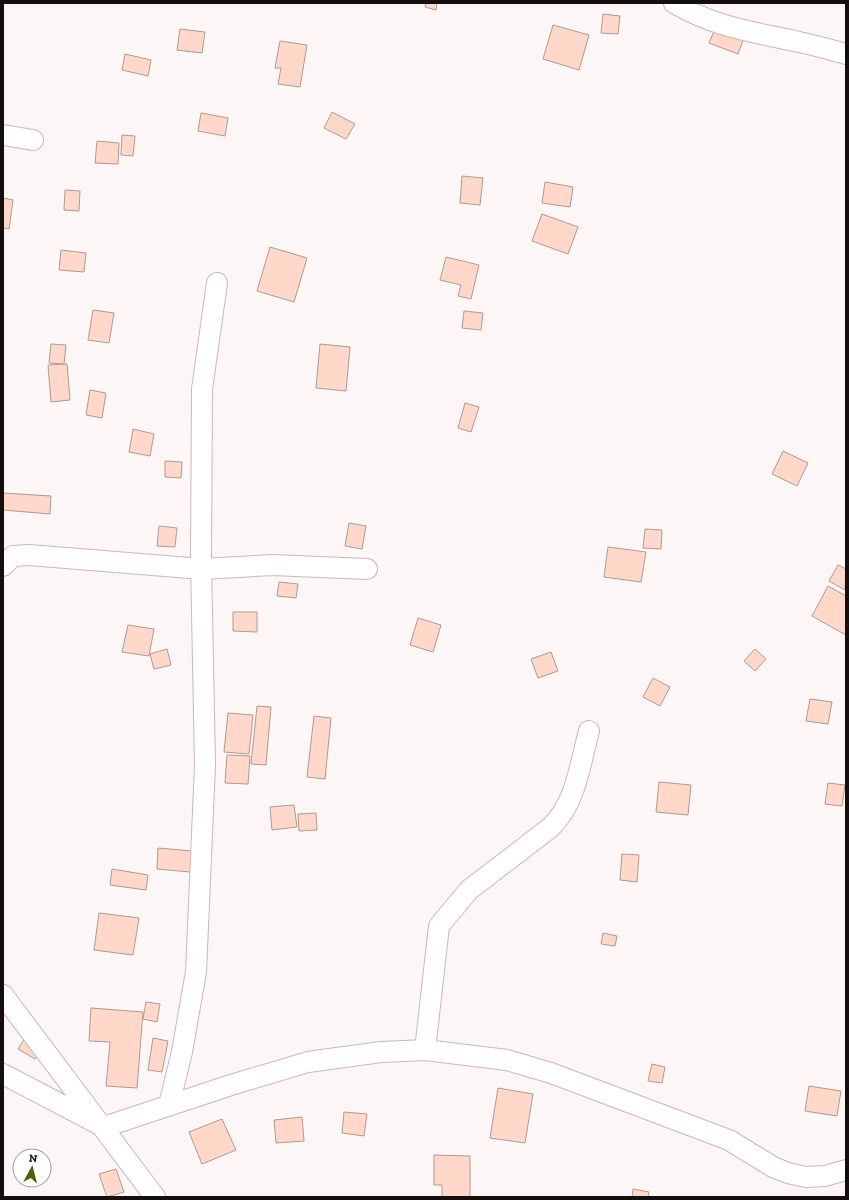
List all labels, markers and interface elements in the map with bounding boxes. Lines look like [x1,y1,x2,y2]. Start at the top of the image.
north arrow [12,1148,52,1188]
text: N [28,1152,39,1166]

